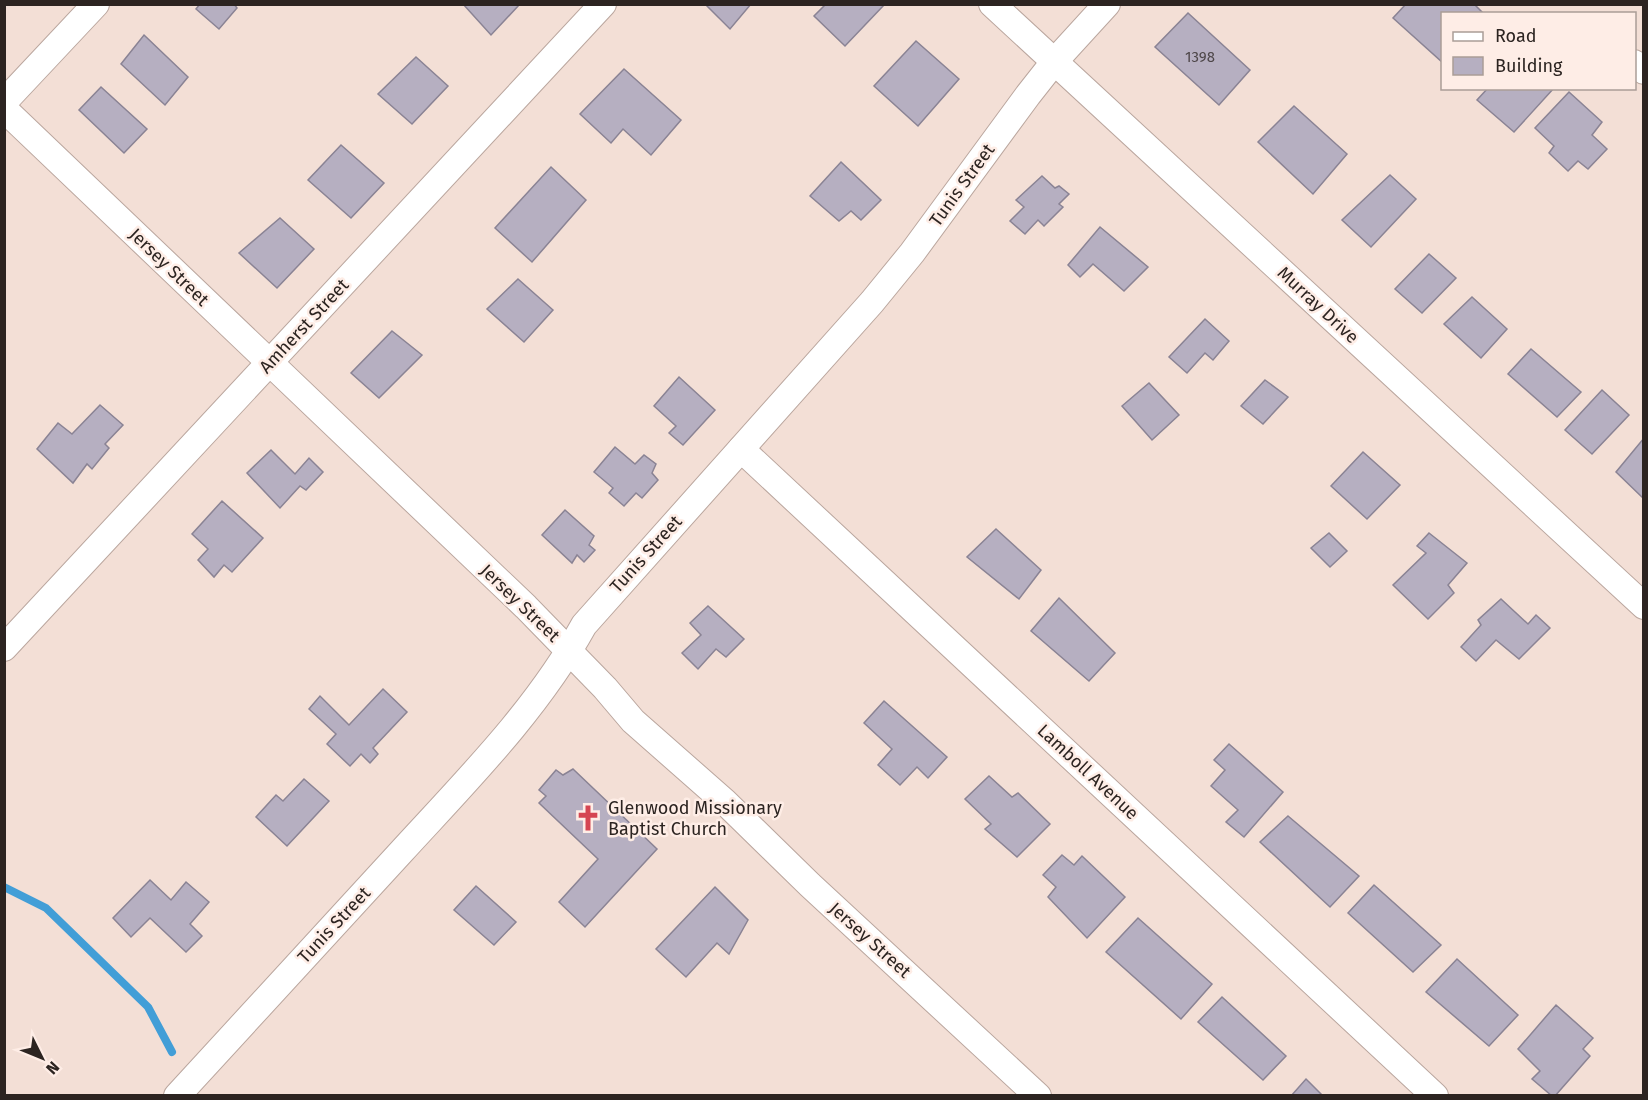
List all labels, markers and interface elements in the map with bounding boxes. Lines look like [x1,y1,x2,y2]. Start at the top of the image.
legend [1441,12,1636,90]
text: Road [1495,25,1537,47]
house number: 1398 [1185,48,1215,66]
text: Building [1495,55,1563,77]
street label: Tunis Street [925,139,1000,231]
street label: Jersey Street [124,223,214,311]
street label: Murray Drive [1273,262,1363,348]
street label: Amherst Street [255,274,354,378]
street label: Tunis Street [605,510,687,597]
street label: Jersey Street [475,559,565,647]
street label: Lamboll Avenue [1033,720,1143,824]
place label: Glenwood Missionary Baptist Church [608,797,782,840]
church icon: Glenwood Missionary Baptist Church [573,803,603,833]
street label: Tunis Street [293,882,375,968]
street label: Jersey Street [825,898,916,983]
north arrow [12,1028,72,1088]
text: N [42,1058,63,1078]

